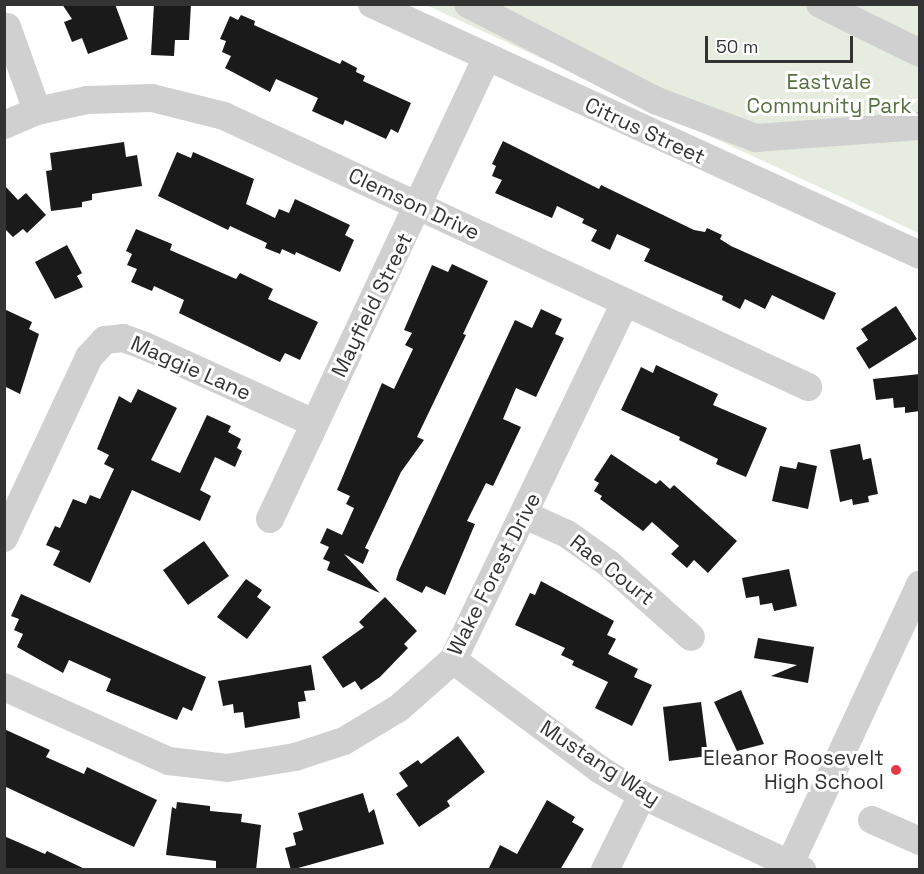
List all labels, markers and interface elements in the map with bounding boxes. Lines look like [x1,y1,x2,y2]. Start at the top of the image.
scale bar [708,24,856,62]
text: 50 m [716,35,758,58]
park label: Eastvale Community Park [747,69,911,119]
street label: Citrus Street [581,92,709,170]
street label: Clemson Drive [344,163,484,245]
street label: Mayfield Street [326,229,418,381]
street label: Maggie Lane [127,330,255,406]
street label: Wake Forest Drive [442,488,546,660]
street label: Rae Court [565,529,659,611]
street label: Mustang Way [535,715,665,811]
place label: Eleanor Roosevelt High School [703,745,884,795]
marker: Eleanor Roosevelt High School [889,763,903,777]

